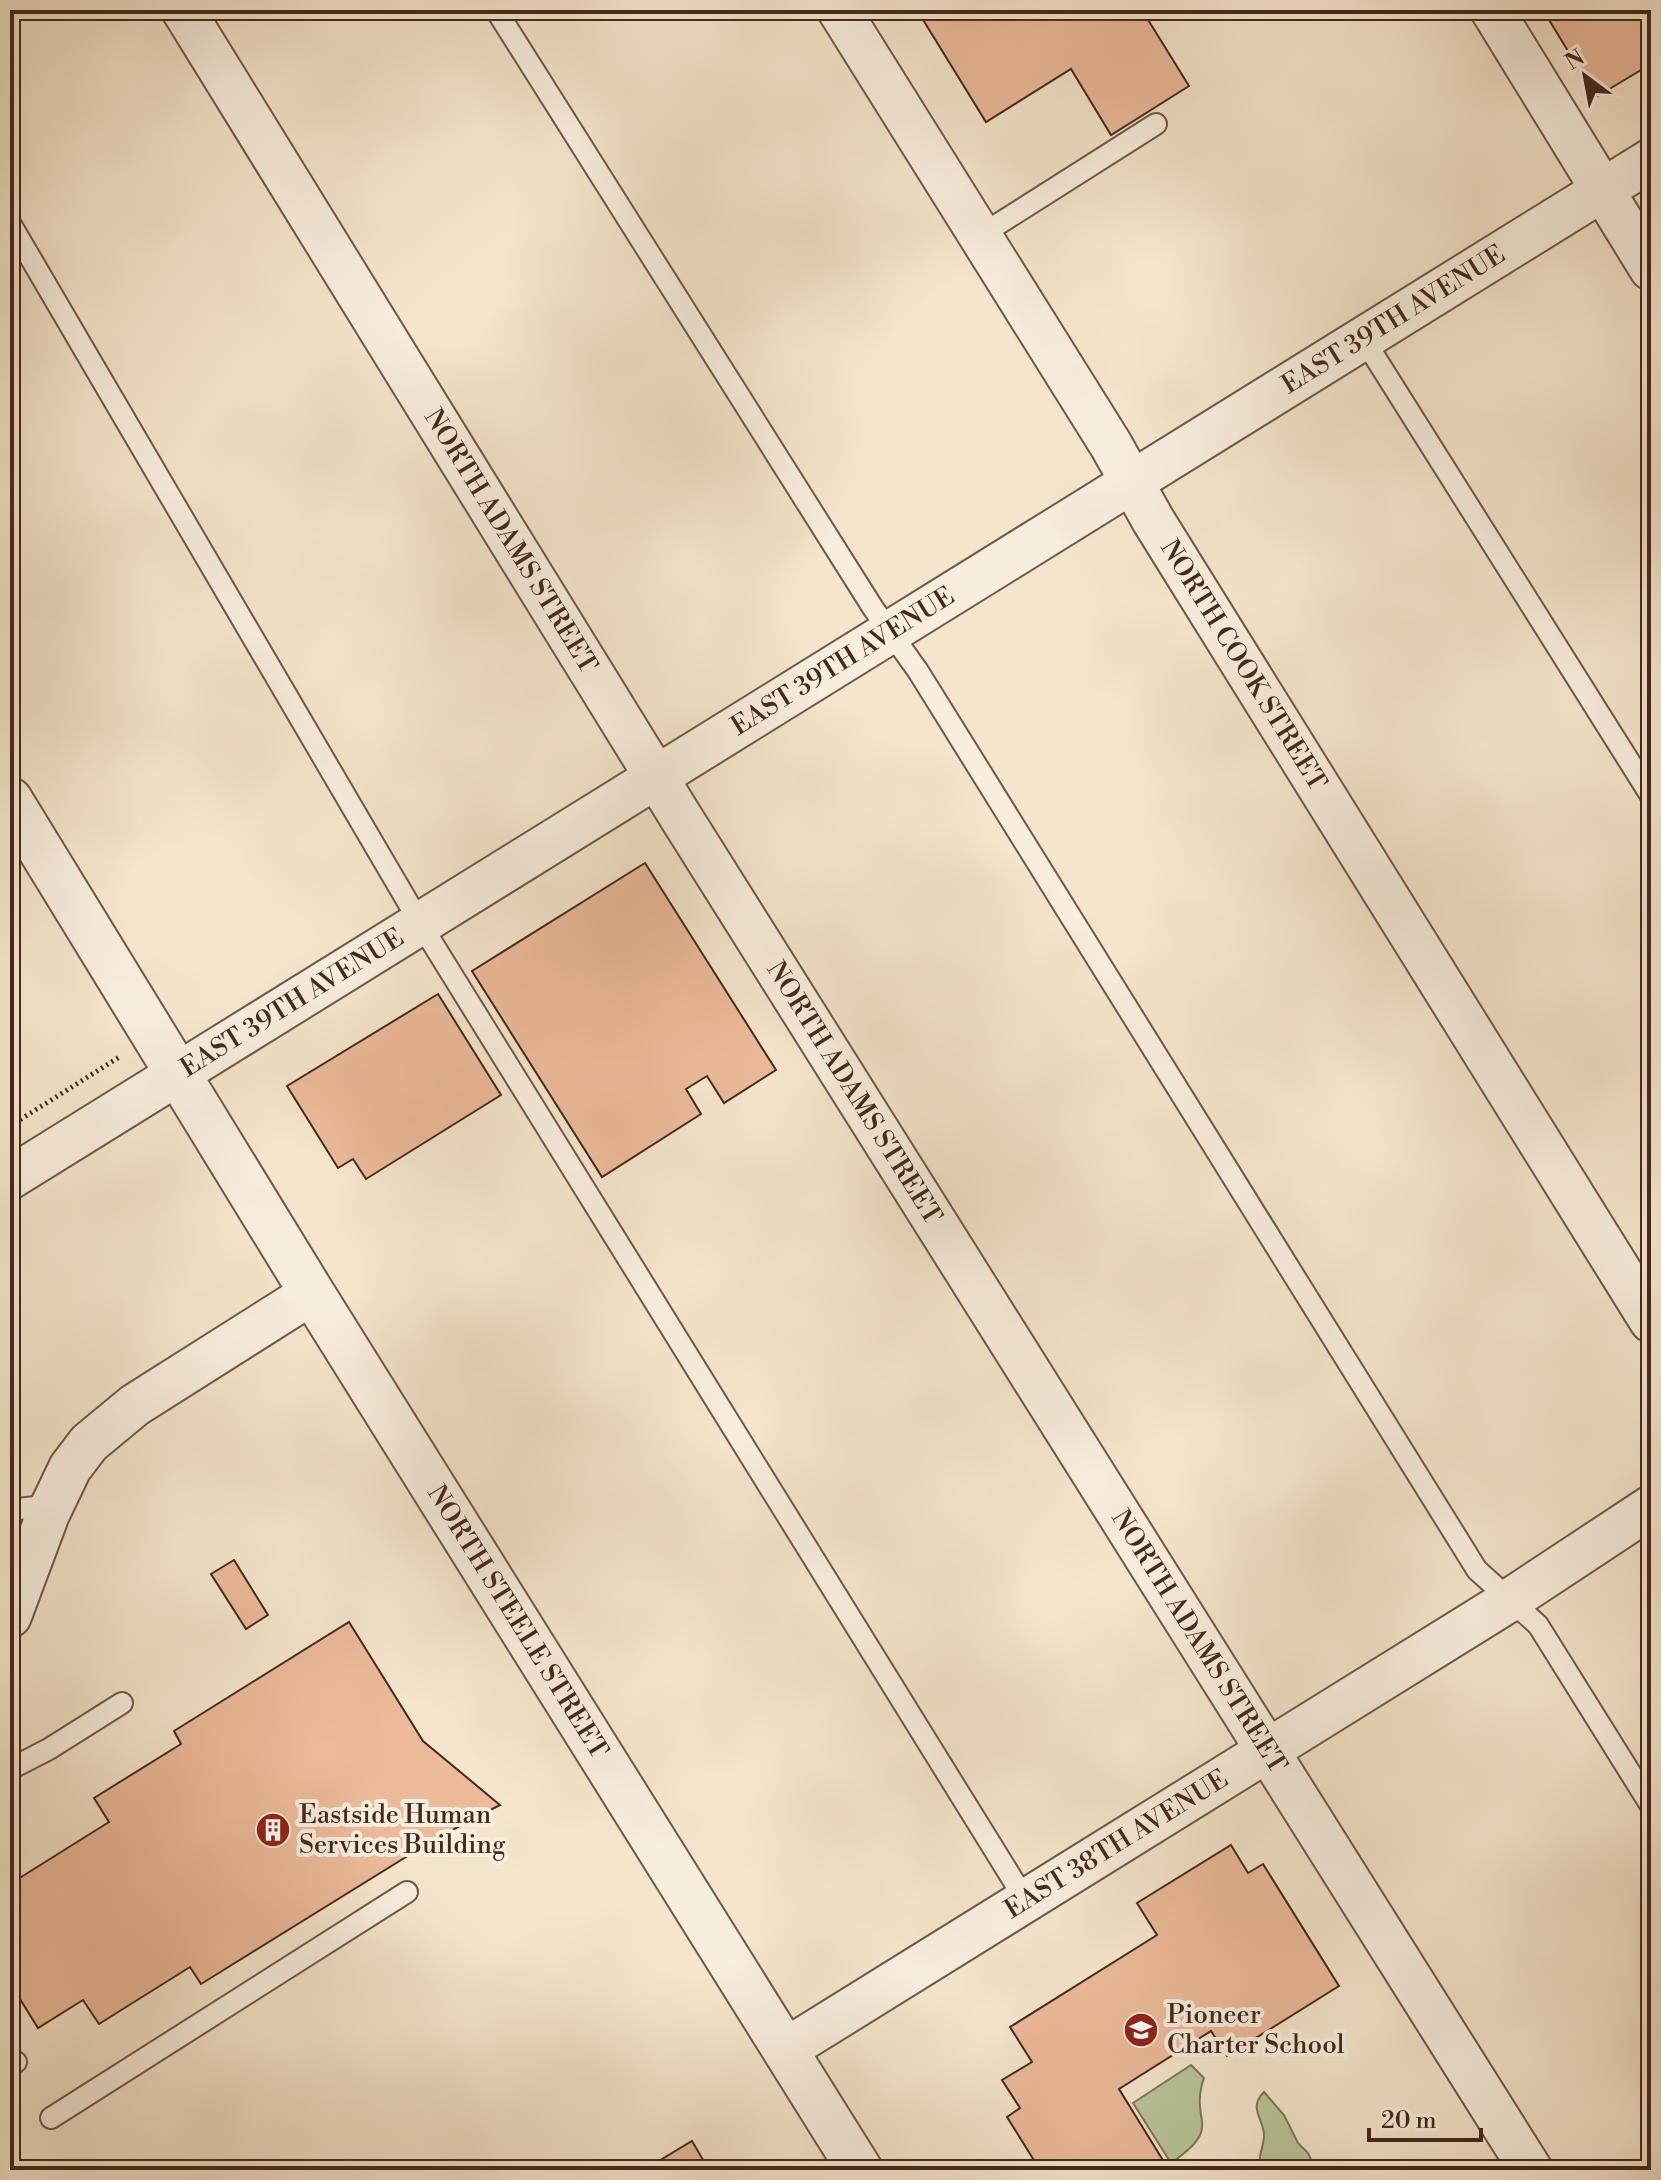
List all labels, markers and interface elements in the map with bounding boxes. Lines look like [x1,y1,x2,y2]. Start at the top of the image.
north arrow [1545,36,1625,116]
text: N [1561,44,1590,76]
street label: EAST 39TH AVENUE [1276,239,1511,401]
street label: NORTH ADAMS STREET [417,403,604,679]
street label: NORTH COOK STREET [1153,534,1333,797]
street label: EAST 39TH AVENUE [725,580,960,743]
street label: EAST 39TH AVENUE [175,922,410,1084]
street label: NORTH ADAMS STREET [760,955,949,1230]
street label: NORTH STEELE STREET [420,1479,615,1764]
street label: NORTH ADAMS STREET [1104,1504,1293,1779]
street label: EAST 38TH AVENUE [999,1763,1234,1926]
place label: Eastside Human Services Building [299,1799,506,1861]
building icon: Eastside Human Services Building [254,1811,292,1849]
place label: Pioneer Charter School [1167,1999,1345,2061]
school or university icon: Pioneer Charter School [1122,2011,1160,2049]
scale bar [1369,2092,1481,2142]
text: 20 m [1381,2106,1437,2136]

